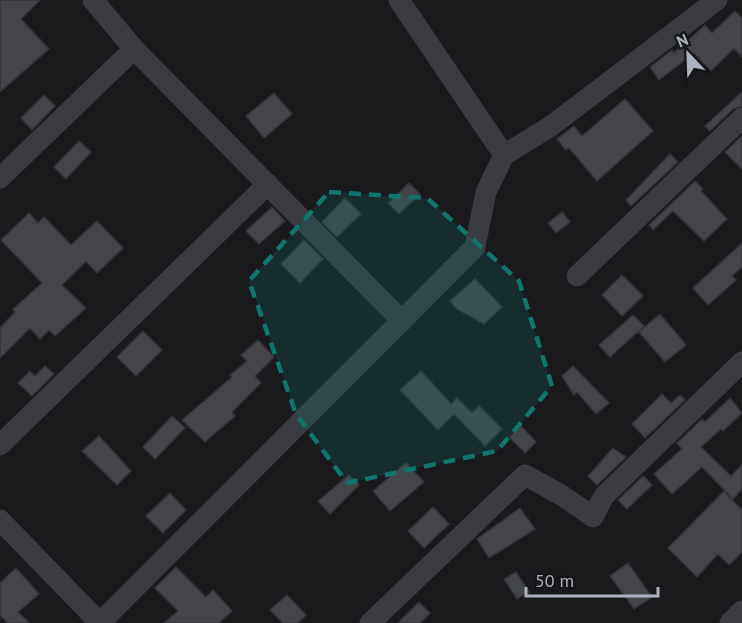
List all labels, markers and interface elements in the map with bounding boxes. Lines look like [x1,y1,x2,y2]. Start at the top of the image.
north arrow [658,24,718,84]
text: N [673,29,691,51]
scale bar [526,560,658,598]
text: 50 m [535,569,574,592]

